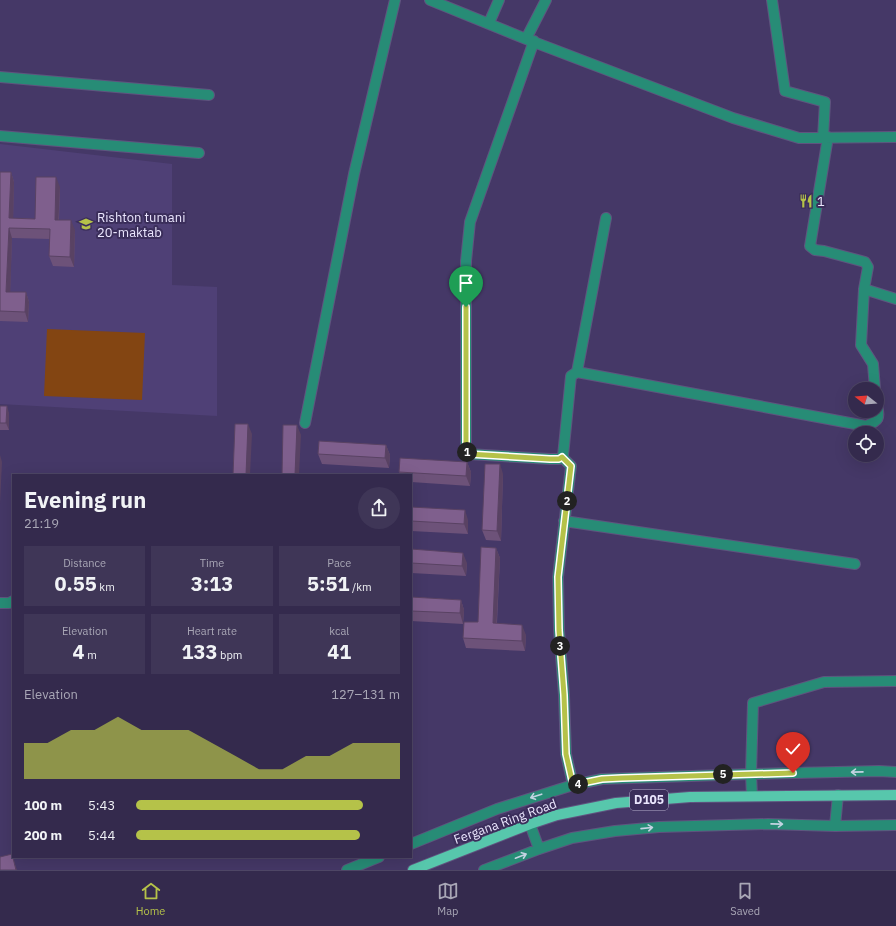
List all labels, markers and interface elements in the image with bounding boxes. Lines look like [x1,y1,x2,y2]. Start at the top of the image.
restaurant icon: 1 [798,193,814,209]
place label: 1 [817,193,825,210]
place label: Rishton tumani 20-maktab [97,209,185,241]
school or university icon: Rishton tumani 20-maktab [78,216,94,232]
pin [449,266,483,307]
icon: arrive [455,272,477,294]
north arrow [848,382,884,418]
map controls [848,382,884,462]
button: locate [848,426,884,462]
pin: 1 [457,442,477,462]
text: 1 [464,445,470,459]
text: Evening run [24,485,146,514]
button: share [358,487,400,529]
pin: 2 [557,491,577,511]
text: 2 [564,494,570,508]
text: 21:19 [24,515,59,532]
text: Distance [63,556,106,570]
text: Time [200,556,224,570]
text: Pace [327,556,351,570]
text: 0.55 [55,570,97,597]
text: 3:13 [191,570,233,597]
text: 5:51 [307,570,350,597]
text: km [97,580,115,594]
text: /km [350,580,372,594]
text: Elevation [62,624,107,638]
text: Heart rate [187,624,237,638]
text: kcal [329,624,349,638]
pin: 3 [550,636,570,656]
text: 4 [73,638,85,665]
text: 133 [182,638,218,665]
text: 41 [327,638,351,665]
text: 3 [557,639,563,653]
text: m [85,648,97,662]
text: bpm [218,648,242,662]
text: Elevation [24,686,78,703]
text: 127–131 m [331,686,400,703]
pin [776,732,810,773]
icon: check [782,738,804,760]
pin: 5 [713,764,733,784]
text: 5 [720,767,726,781]
one-way arrow [851,768,864,776]
pin: 4 [568,774,588,794]
text: 4 [575,777,581,791]
road number: D105 [630,790,668,810]
one-way arrow [530,793,542,801]
street label: Fergana Ring Road [451,795,559,848]
text: 100 m [24,797,62,814]
text: 5:43 [88,797,115,814]
one-way arrow [770,821,783,828]
one-way arrow [640,824,653,832]
text: 200 m [24,827,62,844]
text: 5:44 [88,827,115,844]
one-way arrow [514,851,526,859]
tab: Home [136,880,165,918]
tab: Map [437,880,459,918]
tab: Saved [730,880,760,918]

